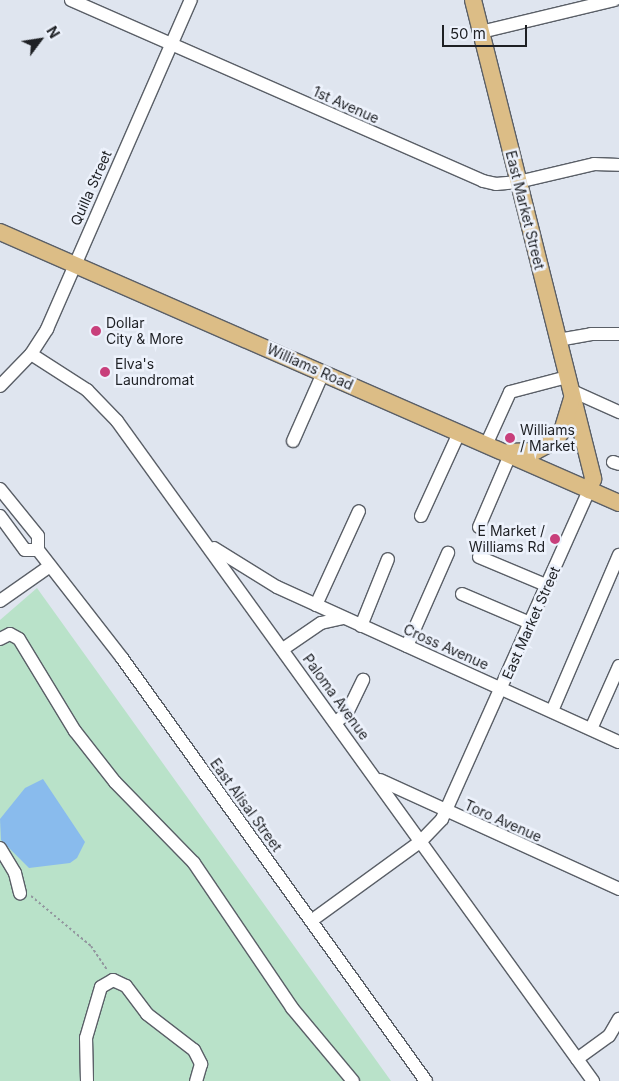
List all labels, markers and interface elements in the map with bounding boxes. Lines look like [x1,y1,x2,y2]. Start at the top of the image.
north arrow [15,15,65,65]
scale bar [444,15,529,47]
text: N [43,23,63,41]
text: 50 m [450,24,486,43]
street label: 1st Avenue [310,83,382,127]
street label: Quilla Street [67,148,115,228]
street label: East Market Street [502,149,548,271]
place label: Dollar City & More [106,315,183,348]
marker: Dollar City & More [90,325,102,337]
street label: Williams Road [264,340,356,394]
place label: Elva's Laundromat [115,356,194,388]
marker: Elva's Laundromat [99,366,111,378]
place label: Williams / Market [520,422,575,454]
marker: Williams / Market [504,432,516,444]
place label: E Market / Williams Rd [469,523,545,556]
marker: E Market / Williams Rd [549,533,561,545]
street label: East Market Street [499,564,563,682]
street label: Cross Avenue [401,621,491,673]
street label: Paloma Avenue [299,651,373,743]
street label: East Alisal Street [207,755,285,855]
street label: Toro Avenue [462,796,544,846]

